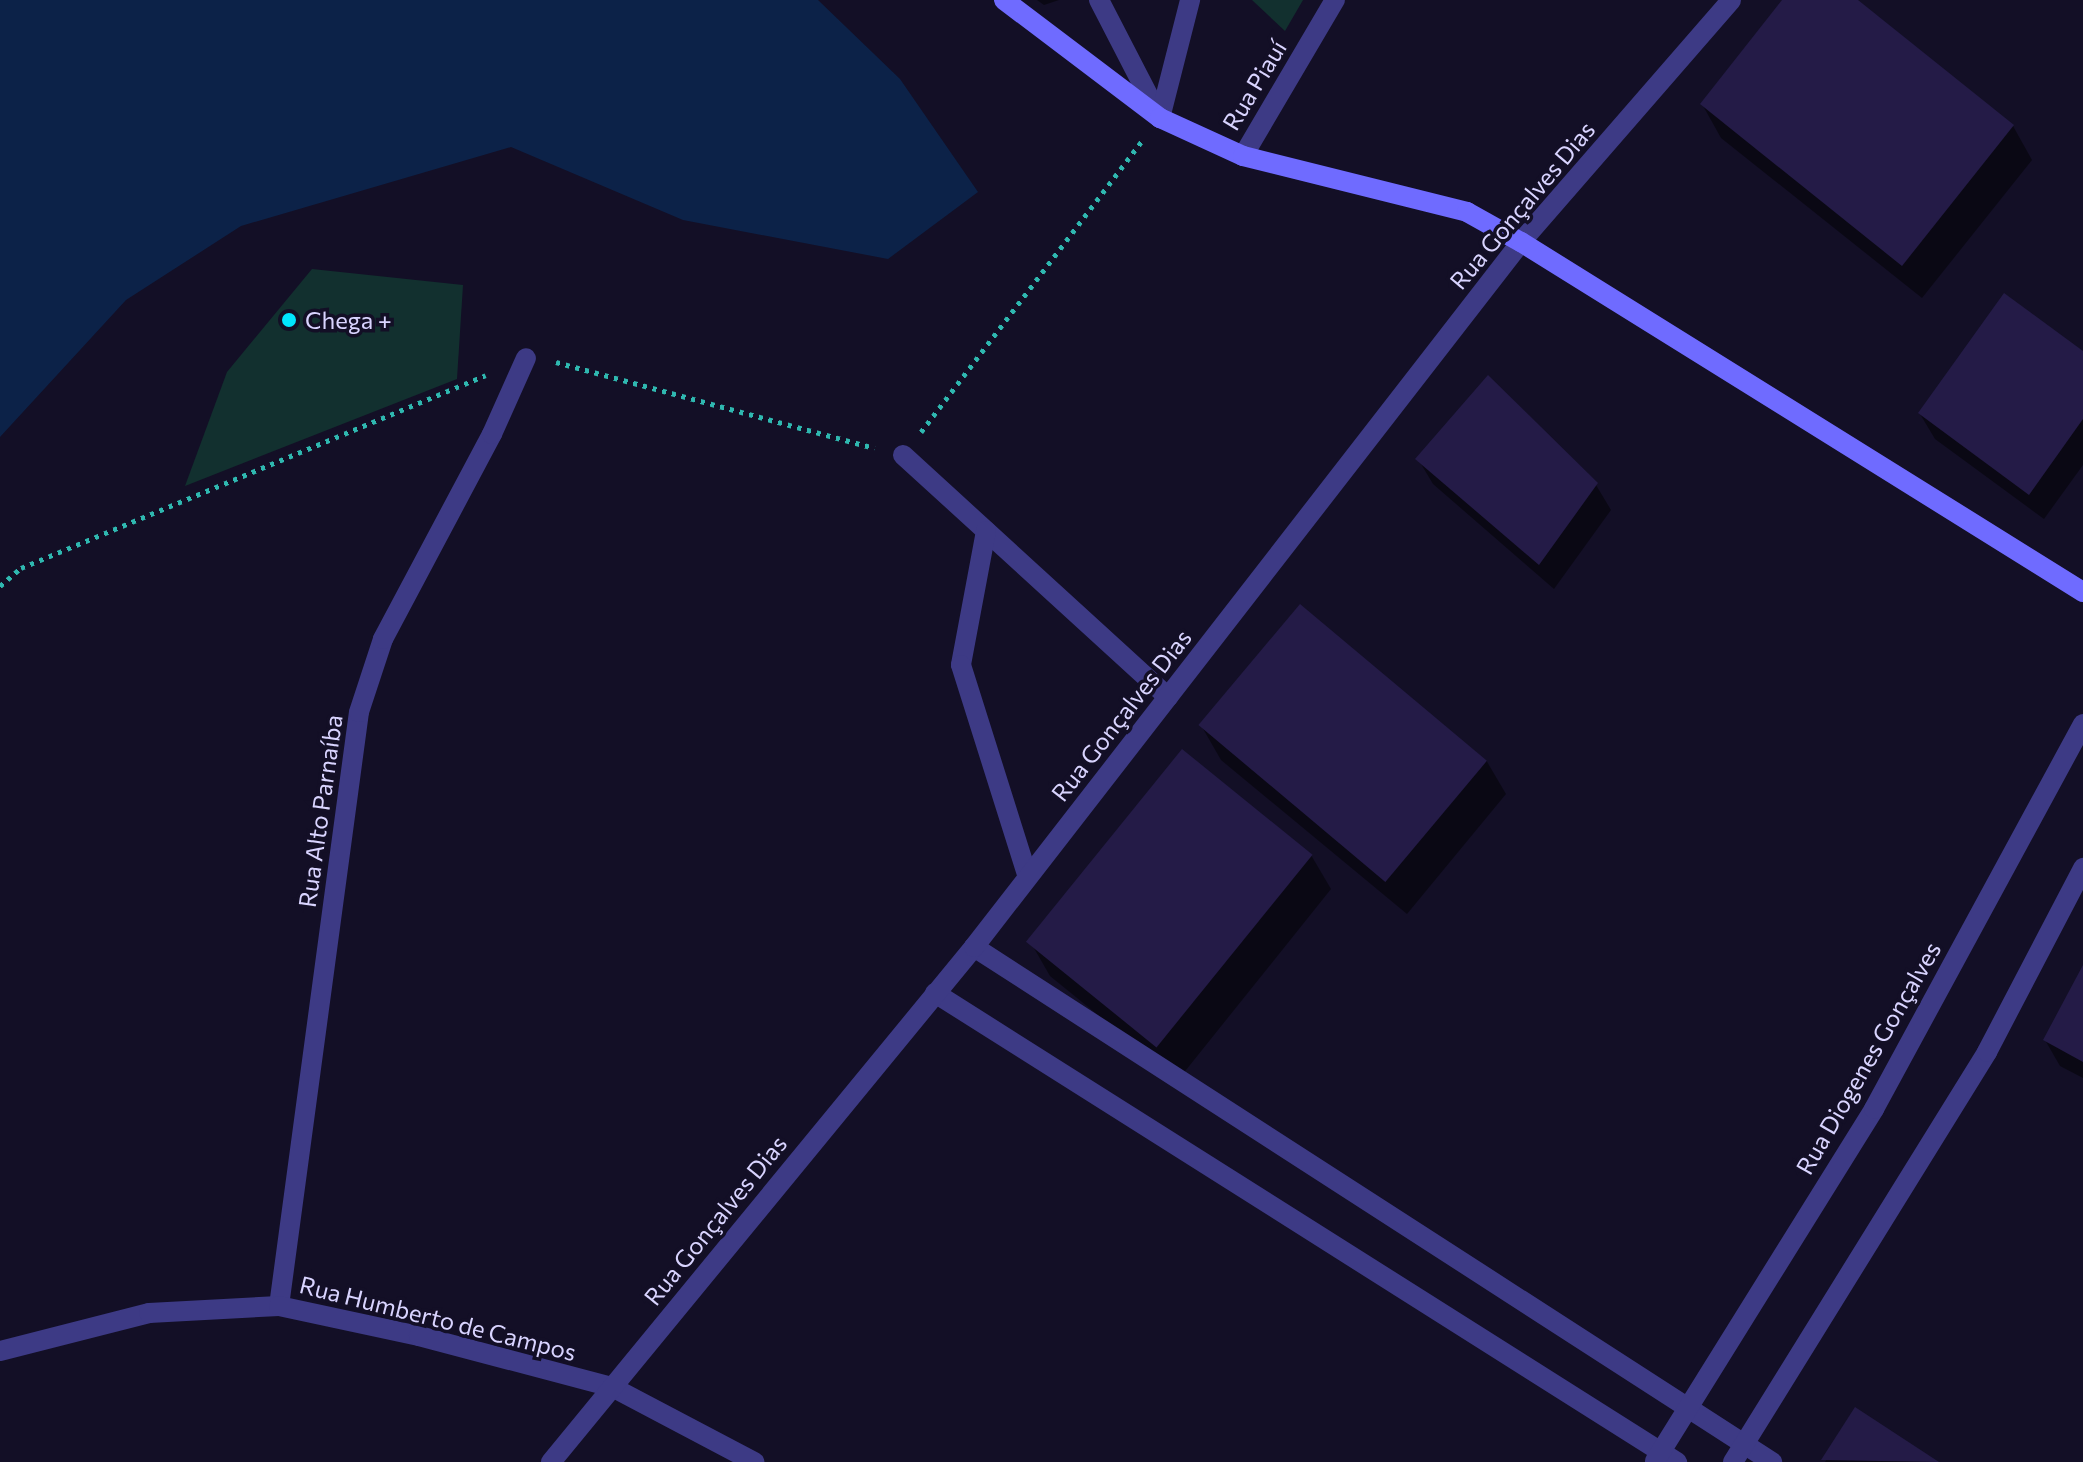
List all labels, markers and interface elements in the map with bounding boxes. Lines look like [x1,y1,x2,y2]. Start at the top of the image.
street label: Rua Piauí [1216,35,1292,135]
street label: Rua Gonçalves Dias [1443,115,1601,295]
place label: Chega + [305,306,392,334]
marker: Chega + [280,311,298,329]
street label: Rua Gonçalves Dias [1045,623,1197,807]
street label: Rua Alto Parnaíba [292,713,348,909]
street label: Rua Diogenes Gonçalves [1790,937,1946,1179]
street label: Rua Gonçalves Dias [638,1129,792,1311]
street label: Rua Humberto de Campos [297,1270,579,1366]

